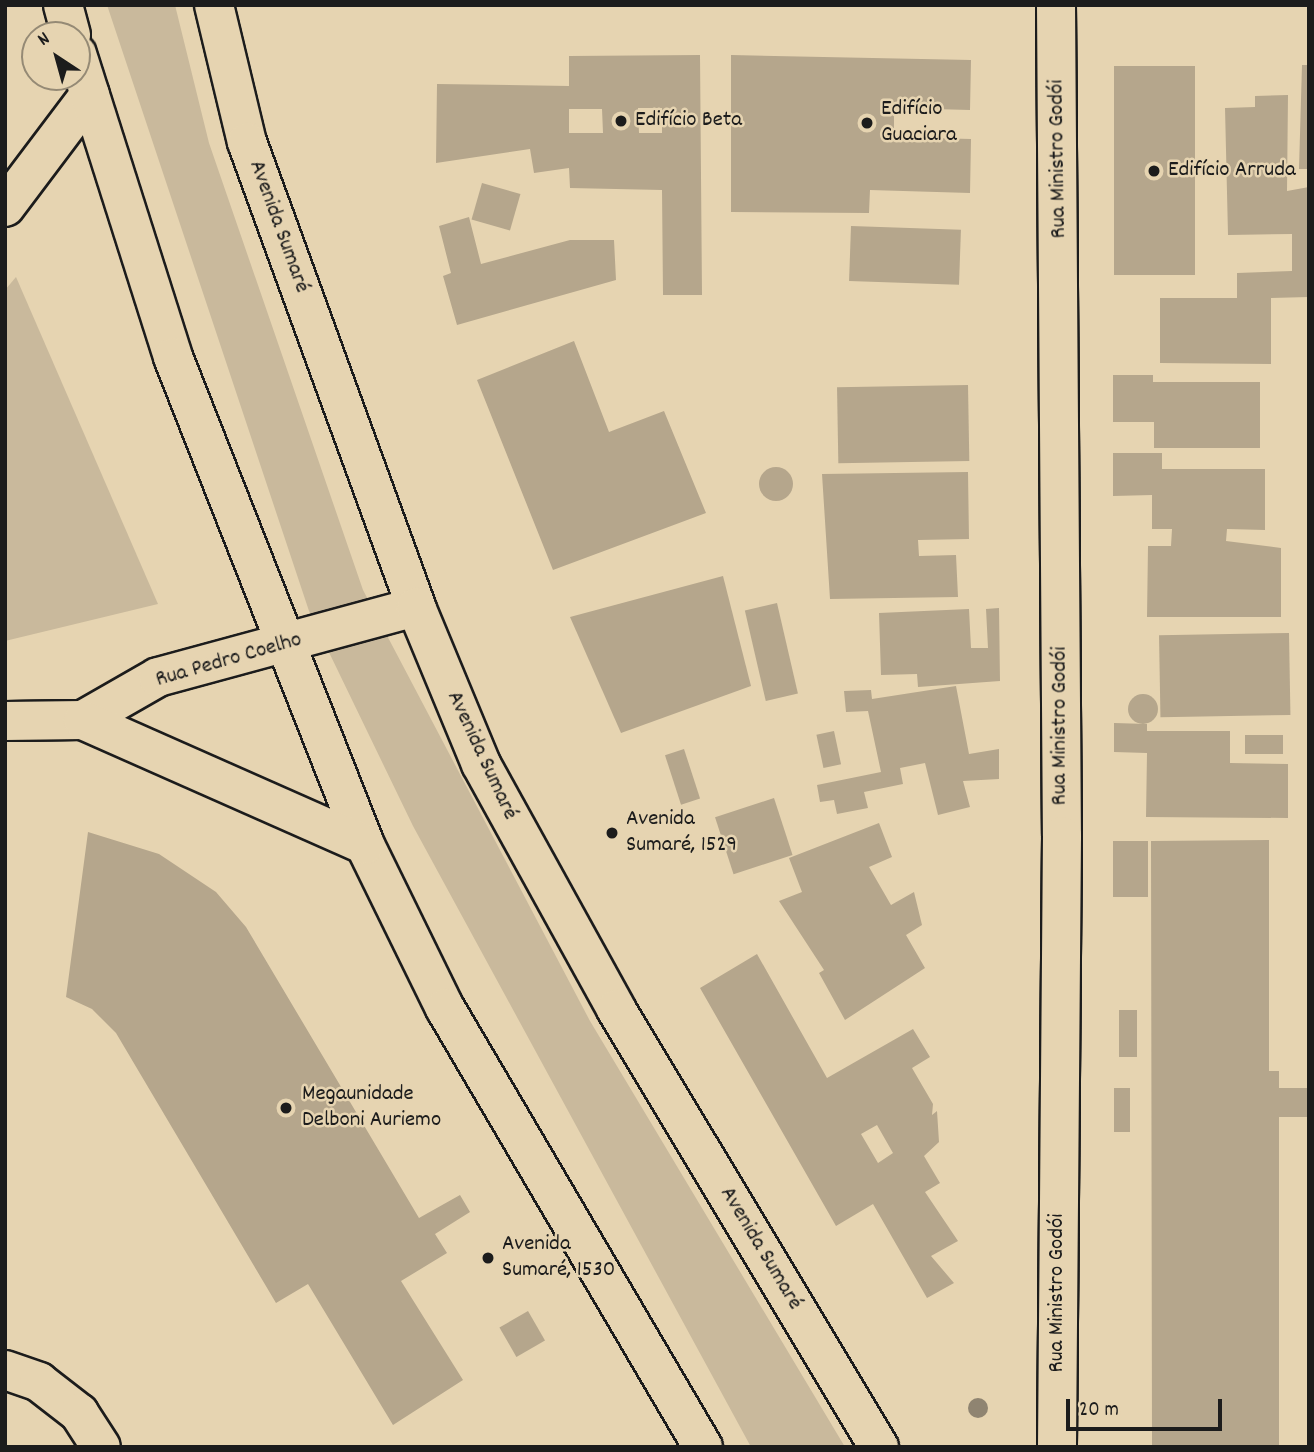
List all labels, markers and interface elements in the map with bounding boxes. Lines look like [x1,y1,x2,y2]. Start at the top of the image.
north arrow [21,21,91,91]
text: N [33,27,56,54]
street label: Rua Ministro Godói [1044,79,1074,239]
place label: Edifício Guaciara [881,96,957,150]
place label: Edifício Beta [635,107,742,135]
marker: Edifício Beta [613,113,629,129]
marker: Edifício Guaciara [859,115,875,131]
street label: Avenida Sumaré [241,157,315,297]
place label: Edifício Arruda [1168,157,1296,185]
marker: Edifício Arruda [1146,163,1162,179]
street label: Rua Pedro Coelho [153,627,305,695]
street label: Rua Ministro Godói [1047,647,1075,805]
street label: Avenida Sumaré [439,687,523,825]
place label: Avenida Sumaré, 1529 [626,806,737,860]
marker: Avenida Sumaré, 1529 [604,825,620,841]
place label: Megaunidade Delboni Auriemo [302,1081,441,1135]
marker: Megaunidade Delboni Auriemo [276,1098,296,1118]
street label: Avenida Sumaré [712,1182,808,1316]
street label: Rua Ministro Godói [1044,1214,1072,1372]
place label: Avenida Sumaré, 1530 [502,1231,615,1285]
marker: Avenida Sumaré, 1530 [480,1250,496,1266]
scale bar [1069,1386,1225,1430]
text: 20 m [1079,1396,1119,1426]

